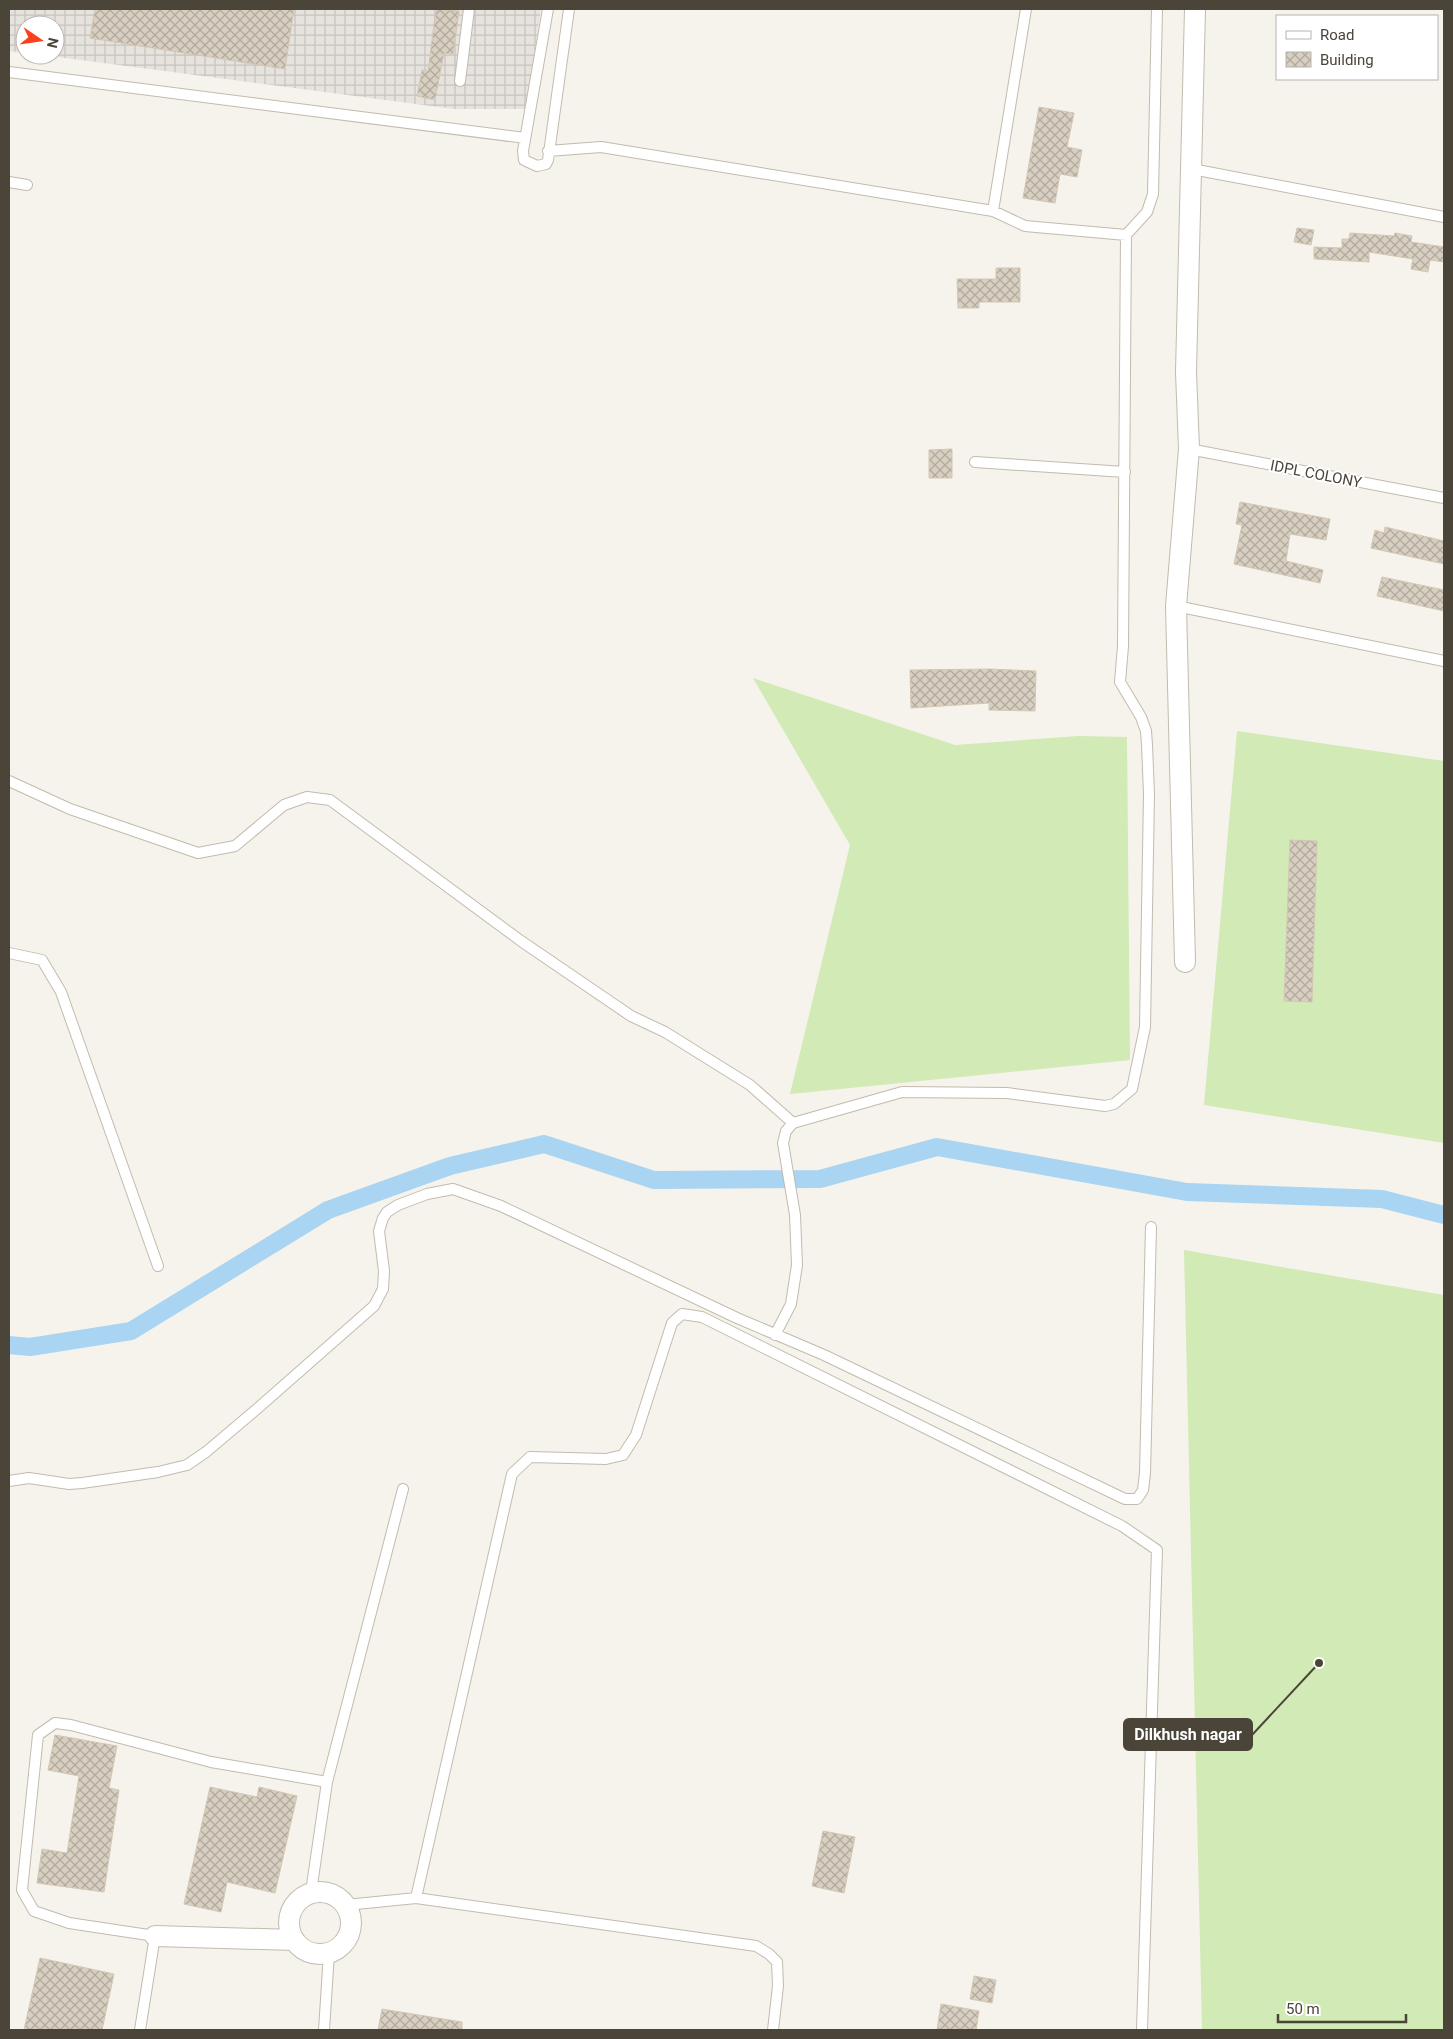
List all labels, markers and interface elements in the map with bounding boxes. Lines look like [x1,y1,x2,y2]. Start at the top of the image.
north arrow [15,15,65,65]
legend [1276,15,1438,80]
text: Road [1320,26,1354,44]
text: N [44,36,62,50]
text: Building [1320,51,1374,69]
street label: IDPL COLONY [1269,456,1363,492]
callout: Dilkhush nagar [1124,1719,1252,1750]
text: Dilkhush nagar [1134,1725,1242,1744]
scale bar [1278,1992,1406,2024]
text: 50 m [1286,2000,1320,2018]

